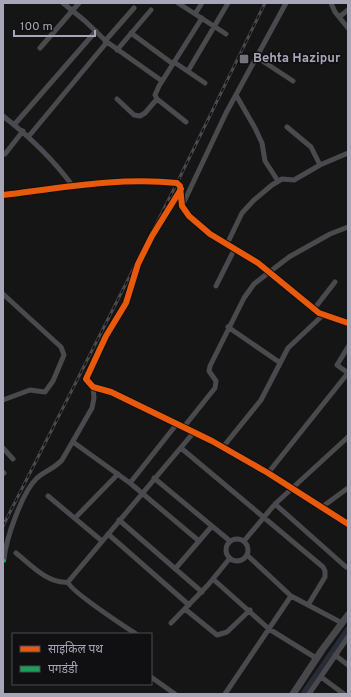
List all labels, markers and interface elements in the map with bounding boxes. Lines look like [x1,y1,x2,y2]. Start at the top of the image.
scale bar [14,12,95,38]
text: 100 m [20,19,53,35]
place label: Behta Hazipur [253,51,341,67]
marker: Behta Hazipur [238,53,250,65]
legend [12,633,152,685]
text: साइकिल पथ [48,641,103,658]
text: पगडंडी [48,661,78,678]

